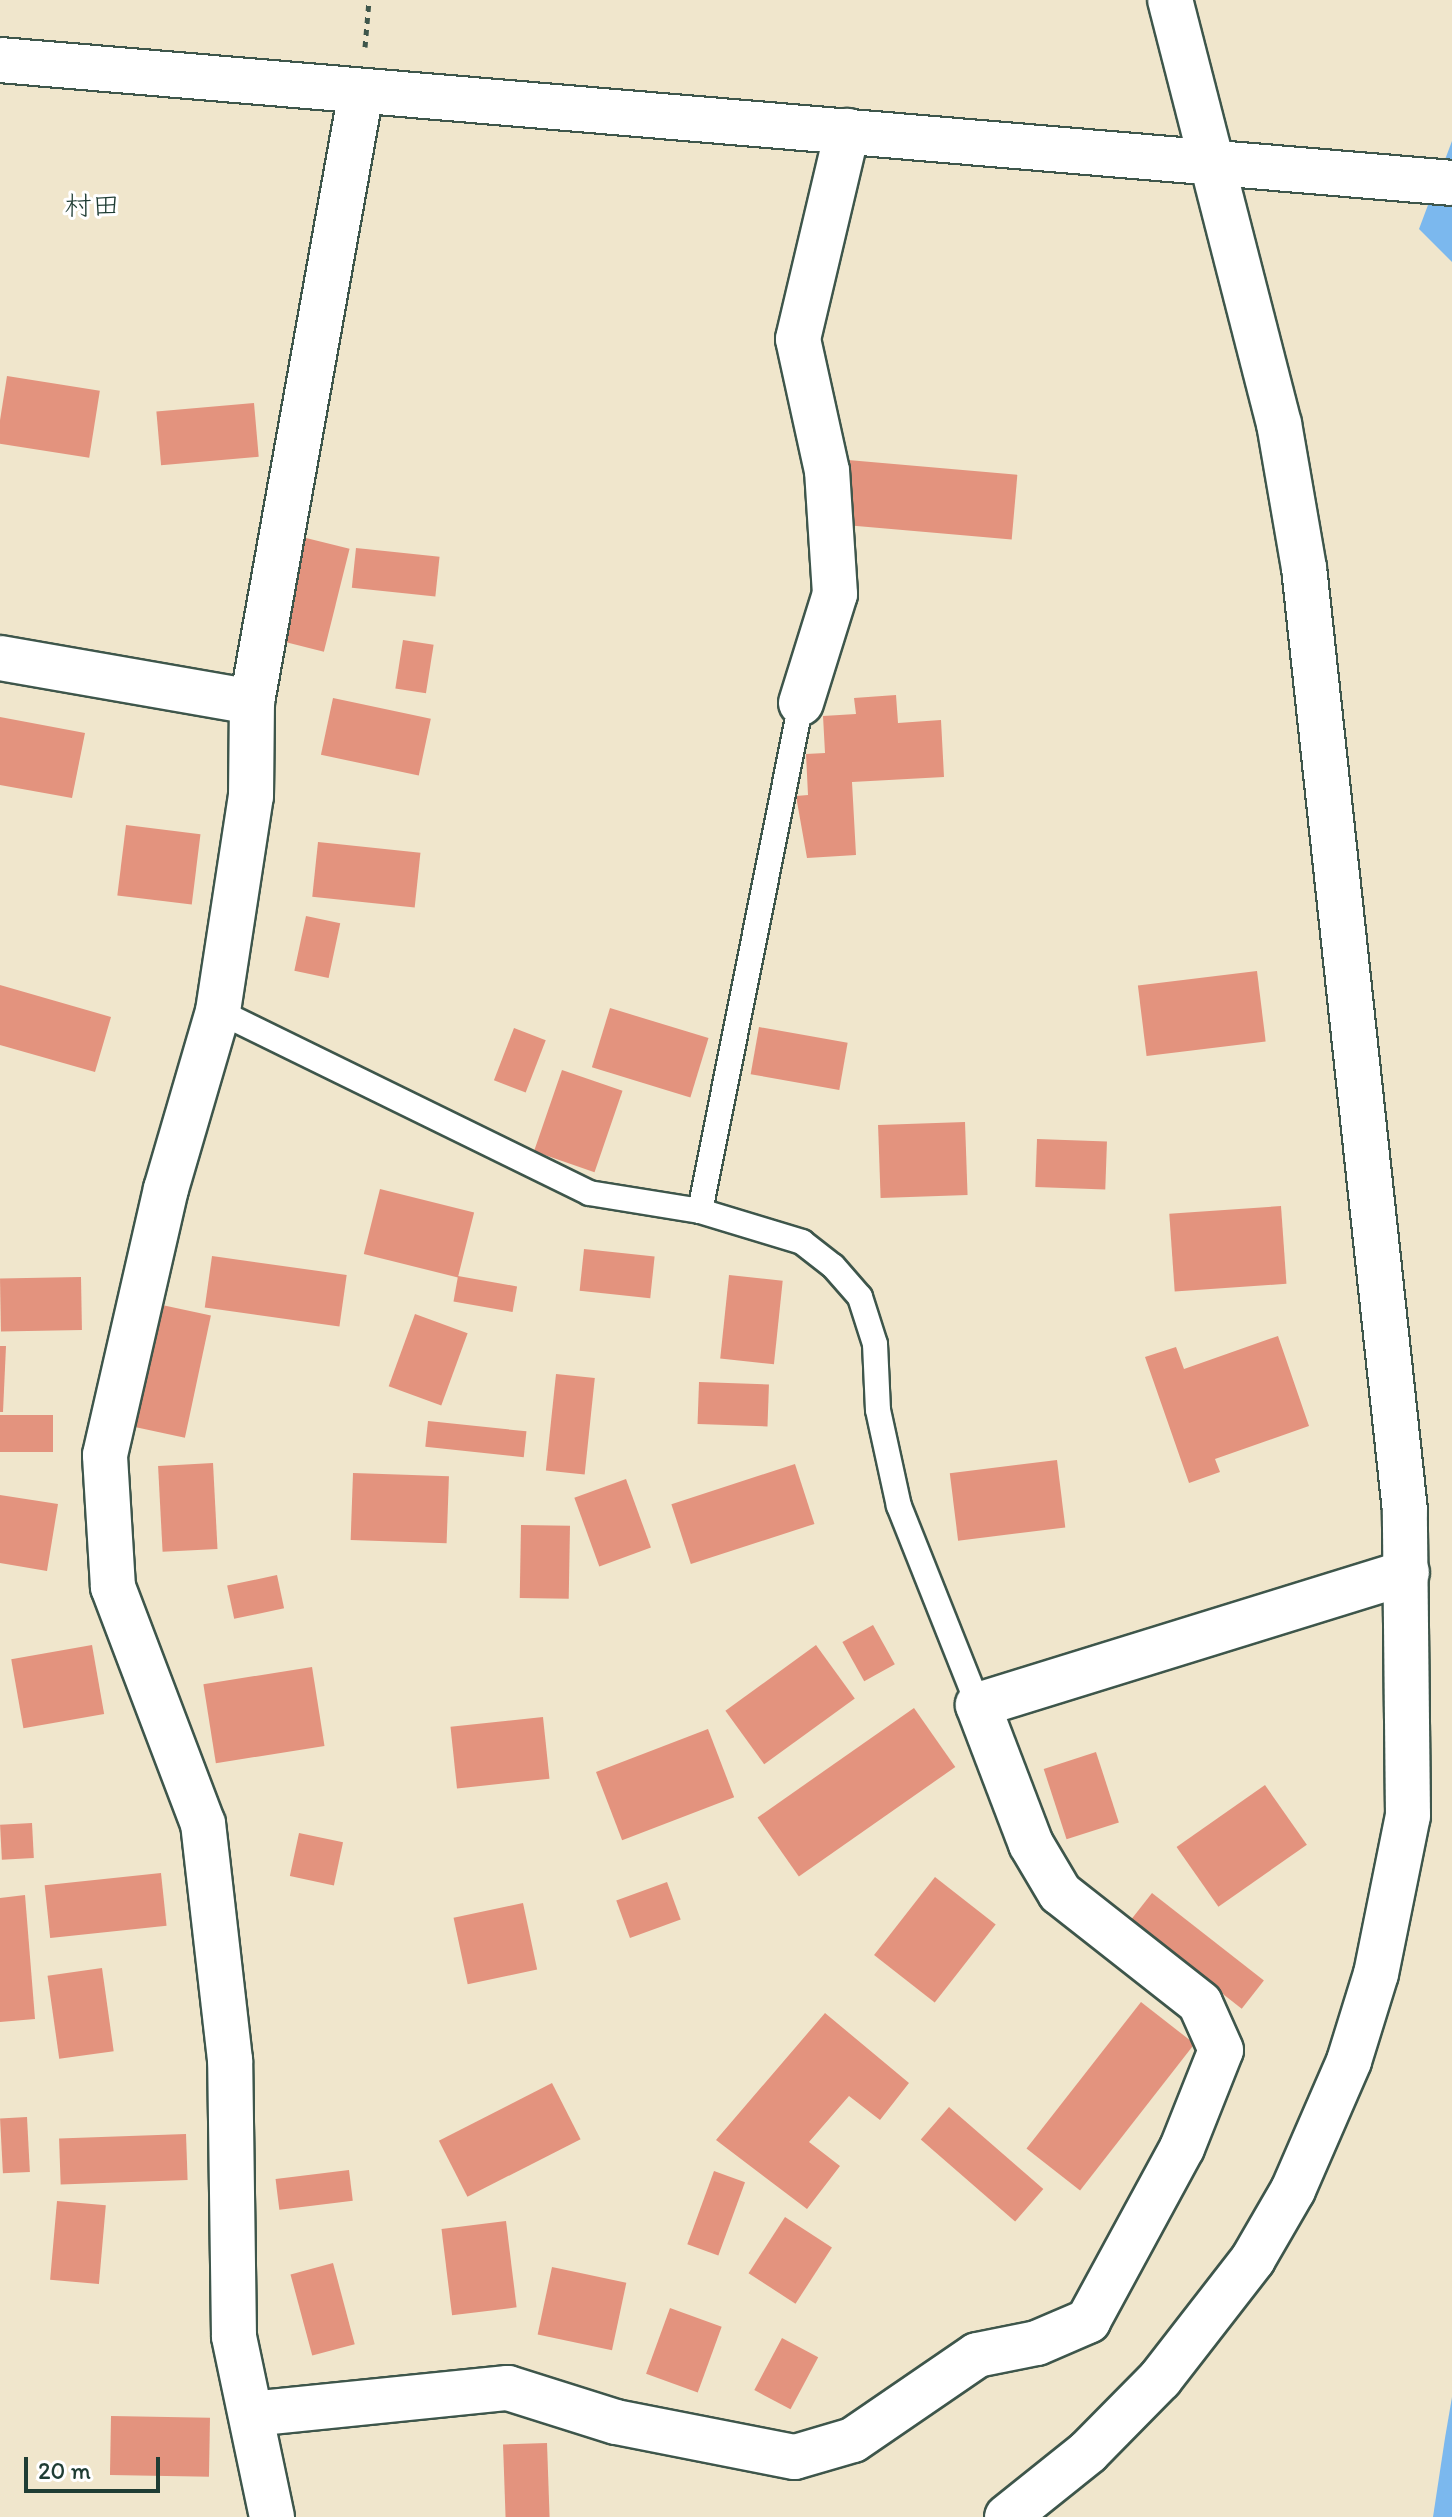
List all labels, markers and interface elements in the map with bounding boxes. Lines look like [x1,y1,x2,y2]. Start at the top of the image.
district label: 村田 [64,188,120,222]
scale bar [28,2441,164,2491]
text: 20 m [38,2456,91,2485]

